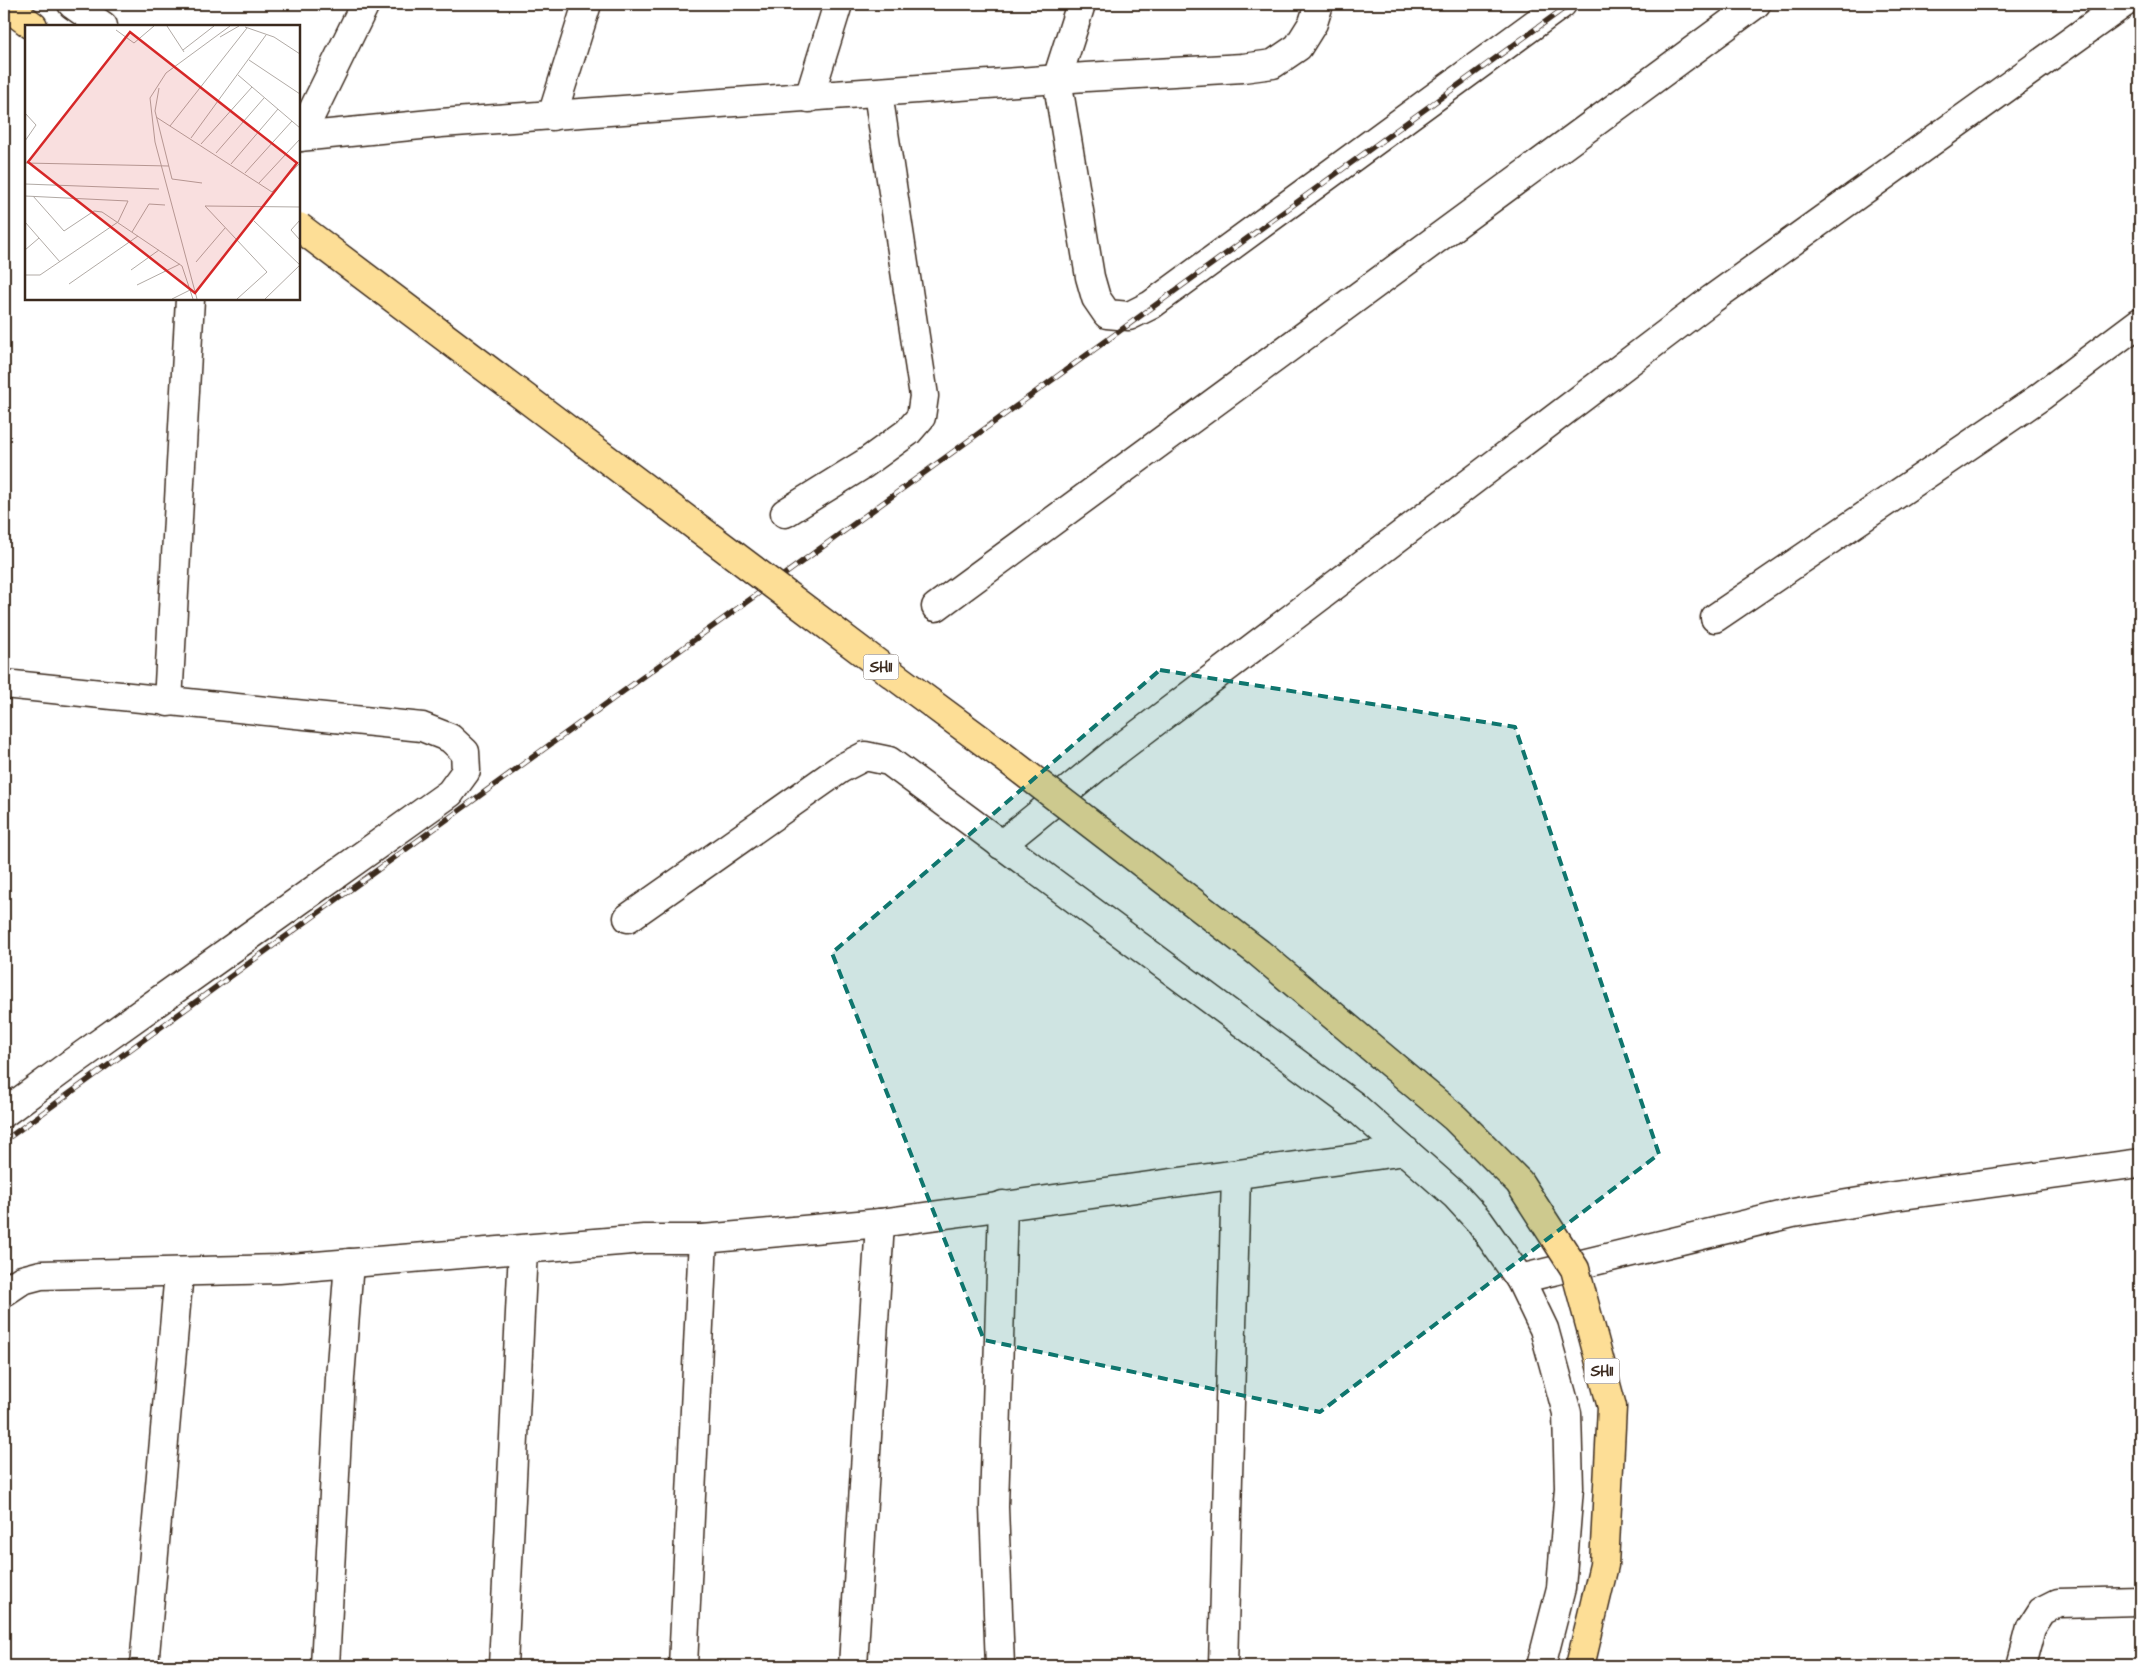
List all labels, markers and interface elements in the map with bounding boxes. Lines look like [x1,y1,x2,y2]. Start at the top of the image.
inset map [25,25,300,300]
road number: SH11 [864,654,898,680]
road number: SH11 [1584,1358,1620,1384]

